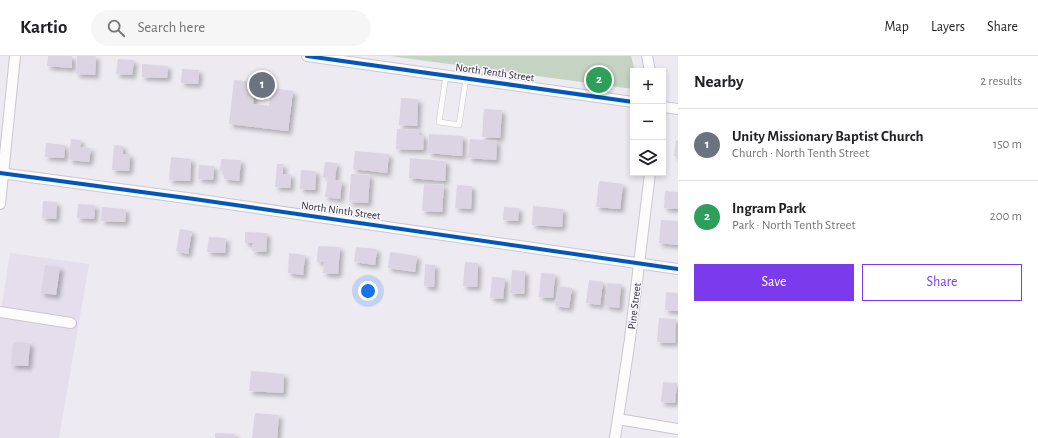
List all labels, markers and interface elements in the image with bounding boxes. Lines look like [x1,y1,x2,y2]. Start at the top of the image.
search box [91,10,371,46]
icon: search [105,17,127,39]
text: Kartio [20,18,67,37]
text: Search here [137,20,205,35]
text: Map [884,20,909,34]
text: Layers [931,20,965,34]
text: Share [987,20,1018,34]
street label: North Tenth Street [455,62,536,84]
pin: 2 [586,65,612,95]
map controls [630,68,666,176]
button: + [630,68,666,104]
pin: 1 [249,70,275,100]
text: Nearby [694,73,744,90]
text: 2 results [980,75,1022,88]
button: − [630,104,666,140]
text: Unity Missionary Baptist Church [732,129,923,144]
text: 1 [705,138,709,151]
text: 150 m [993,138,1022,151]
button: layers [630,140,666,176]
text: Church · North Tenth Street [732,147,869,160]
street label: North Ninth Street [301,199,382,222]
text: Ingram Park [732,201,806,216]
text: 2 [704,210,710,223]
text: 200 m [990,210,1022,223]
text: Park · North Tenth Street [732,219,856,232]
button: Save [694,264,854,301]
button: Share [862,264,1022,301]
your location [358,281,378,301]
street label: Pine Street [626,282,643,330]

